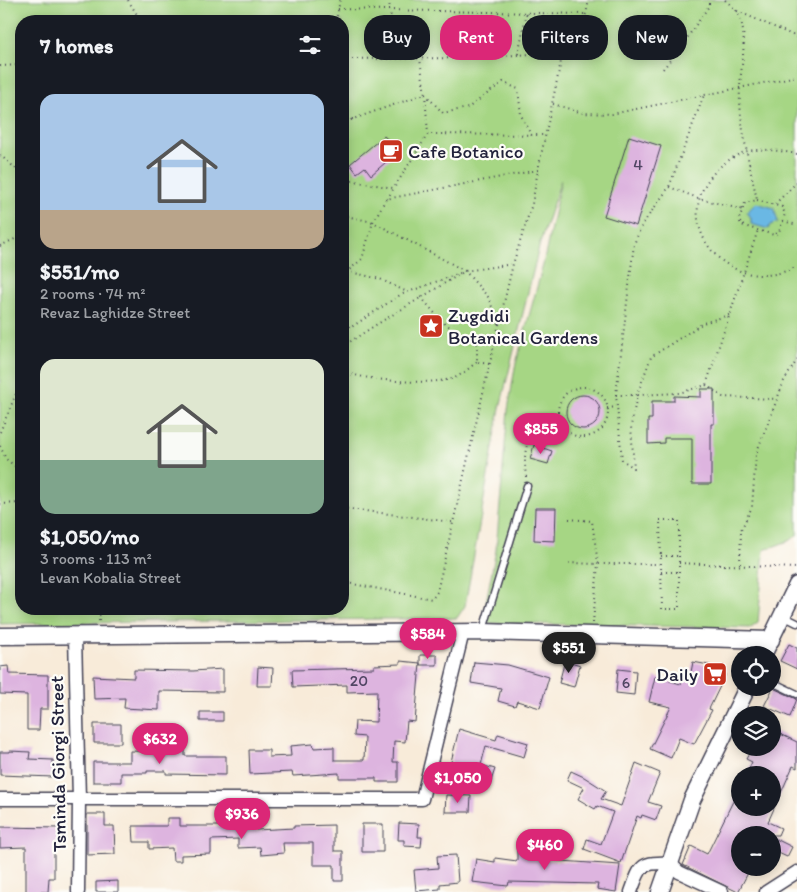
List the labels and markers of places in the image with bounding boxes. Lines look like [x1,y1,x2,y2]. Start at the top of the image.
cafe icon: Cafe Botanico [378,138,404,164]
place label: Cafe Botanico [408,140,523,163]
place label: Zugdidi Botanical Gardens [448,304,598,349]
place icon: Zugdidi Botanical Gardens [418,313,444,339]
pin: $855 [511,412,571,455]
pin: $584 [398,618,458,660]
pin: $551 [539,632,599,674]
supermarket icon: Daily [702,661,728,687]
place label: Daily [656,663,698,686]
pin: $632 [130,722,190,765]
pin: $1,050 [417,762,499,804]
pin: $936 [212,798,272,840]
pin: $460 [515,828,575,871]

